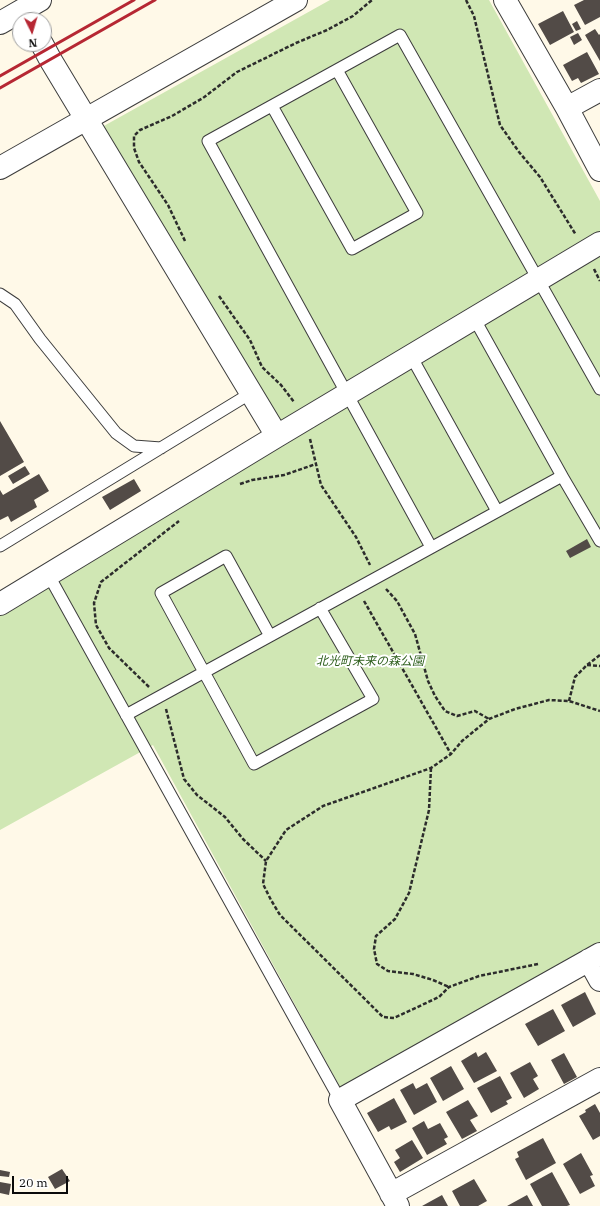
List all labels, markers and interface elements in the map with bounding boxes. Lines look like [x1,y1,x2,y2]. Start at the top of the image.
north arrow [12,12,52,52]
text: N [28,36,38,50]
park label: 北光町未来の森公園 [316,655,424,669]
scale bar [14,1168,70,1194]
text: 20 m [19,1175,48,1190]

